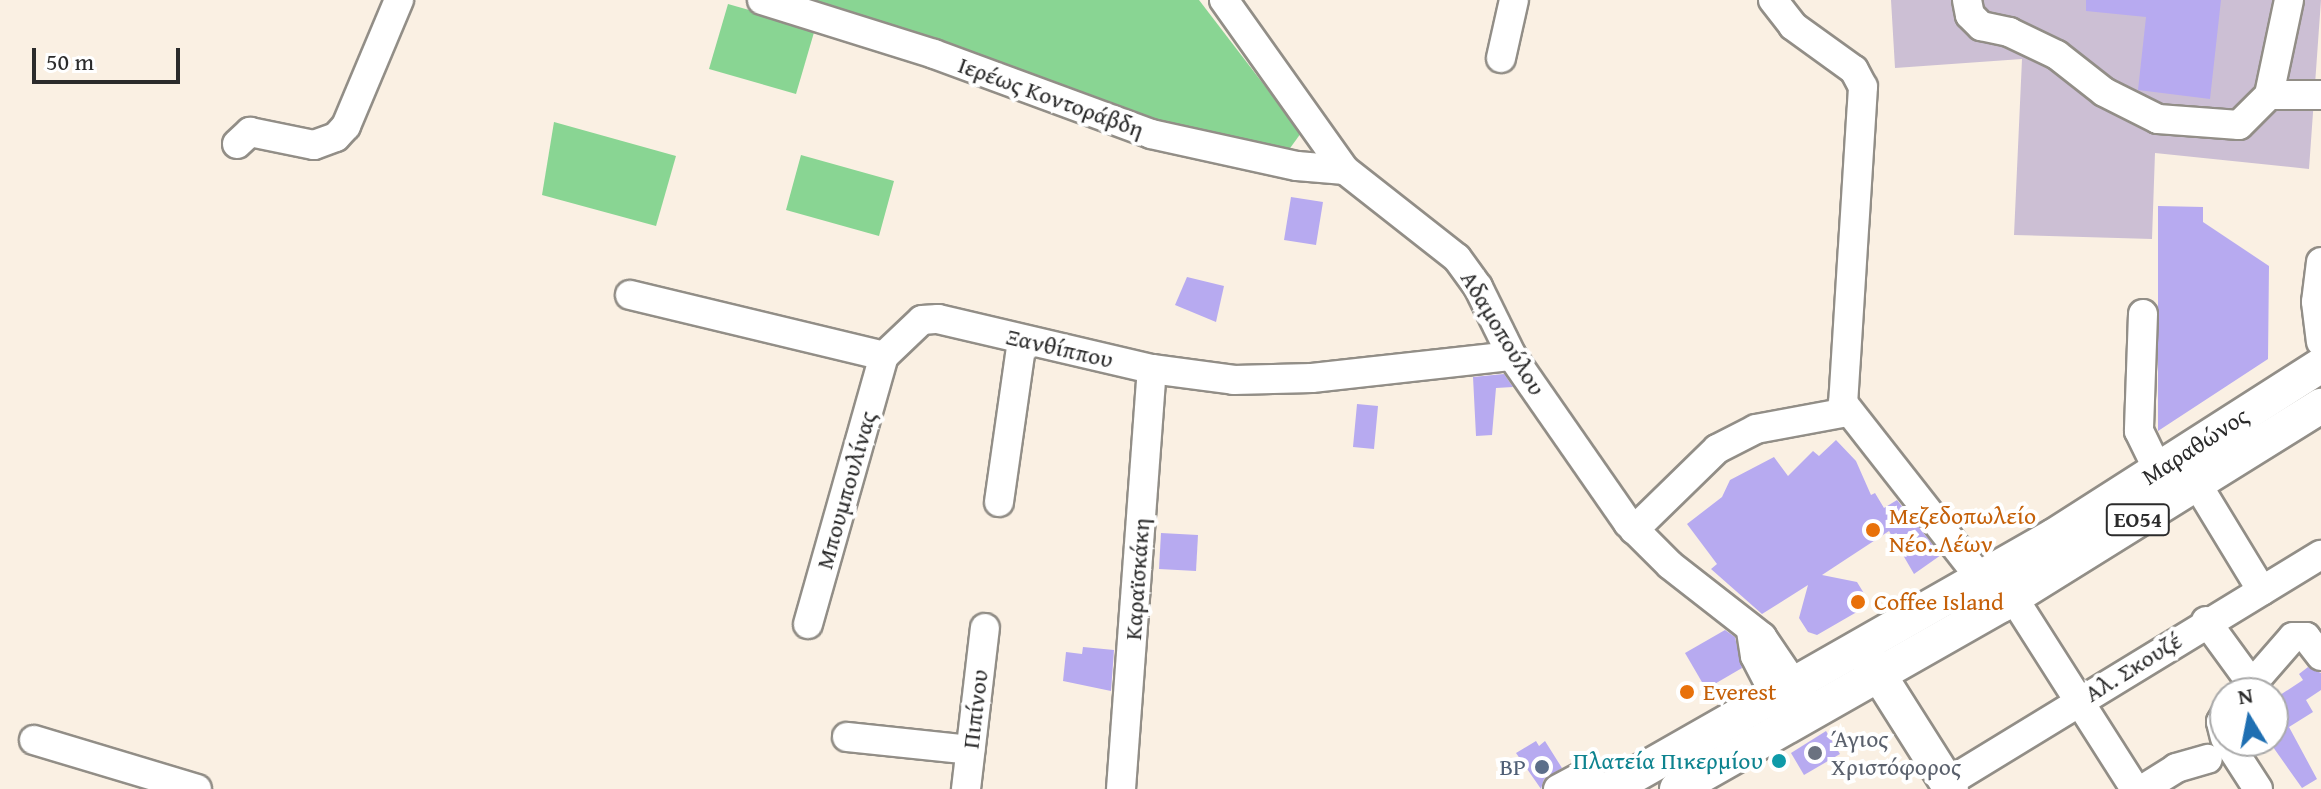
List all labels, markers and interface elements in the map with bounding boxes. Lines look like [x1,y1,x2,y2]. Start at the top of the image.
scale bar [36,32,184,82]
text: 50 m [46,44,94,79]
street label: Ιερέως Κοντοράβδη [954,50,1148,144]
street label: Αδαμοπούλου [1455,266,1551,400]
street label: Ξανθίππου [1004,322,1116,374]
street label: Μαραθώνος [2136,401,2254,491]
street label: Μπουμπουλίνας [810,408,882,572]
place label: Μεζεδοπωλείο Νέο..Λέων [1889,502,2036,558]
road number: ΕΟ54 [2104,502,2172,538]
street label: Καραϊσκάκη [1118,517,1156,641]
marker: Μεζεδοπωλείο Νέο..Λέων [1864,521,1882,539]
place label: Coffee Island [1874,588,2004,616]
marker: Coffee Island [1849,593,1867,611]
street label: Αλ. Σκουζέ [2079,626,2187,708]
street label: Πιπίνου [956,668,994,750]
north arrow [2209,677,2289,757]
place label: Everest [1703,678,1777,706]
text: N [2235,678,2255,712]
marker: Everest [1678,683,1696,701]
place label: Άγιος Χριστόφορος [1831,725,1961,781]
marker: Άγιος Χριστόφορος [1806,744,1824,762]
place label: Πλατεία Πικερμίου [1573,747,1763,775]
marker: Πλατεία Πικερμίου [1770,752,1788,770]
place label: BP [1499,753,1526,781]
marker: BP [1533,758,1551,776]

